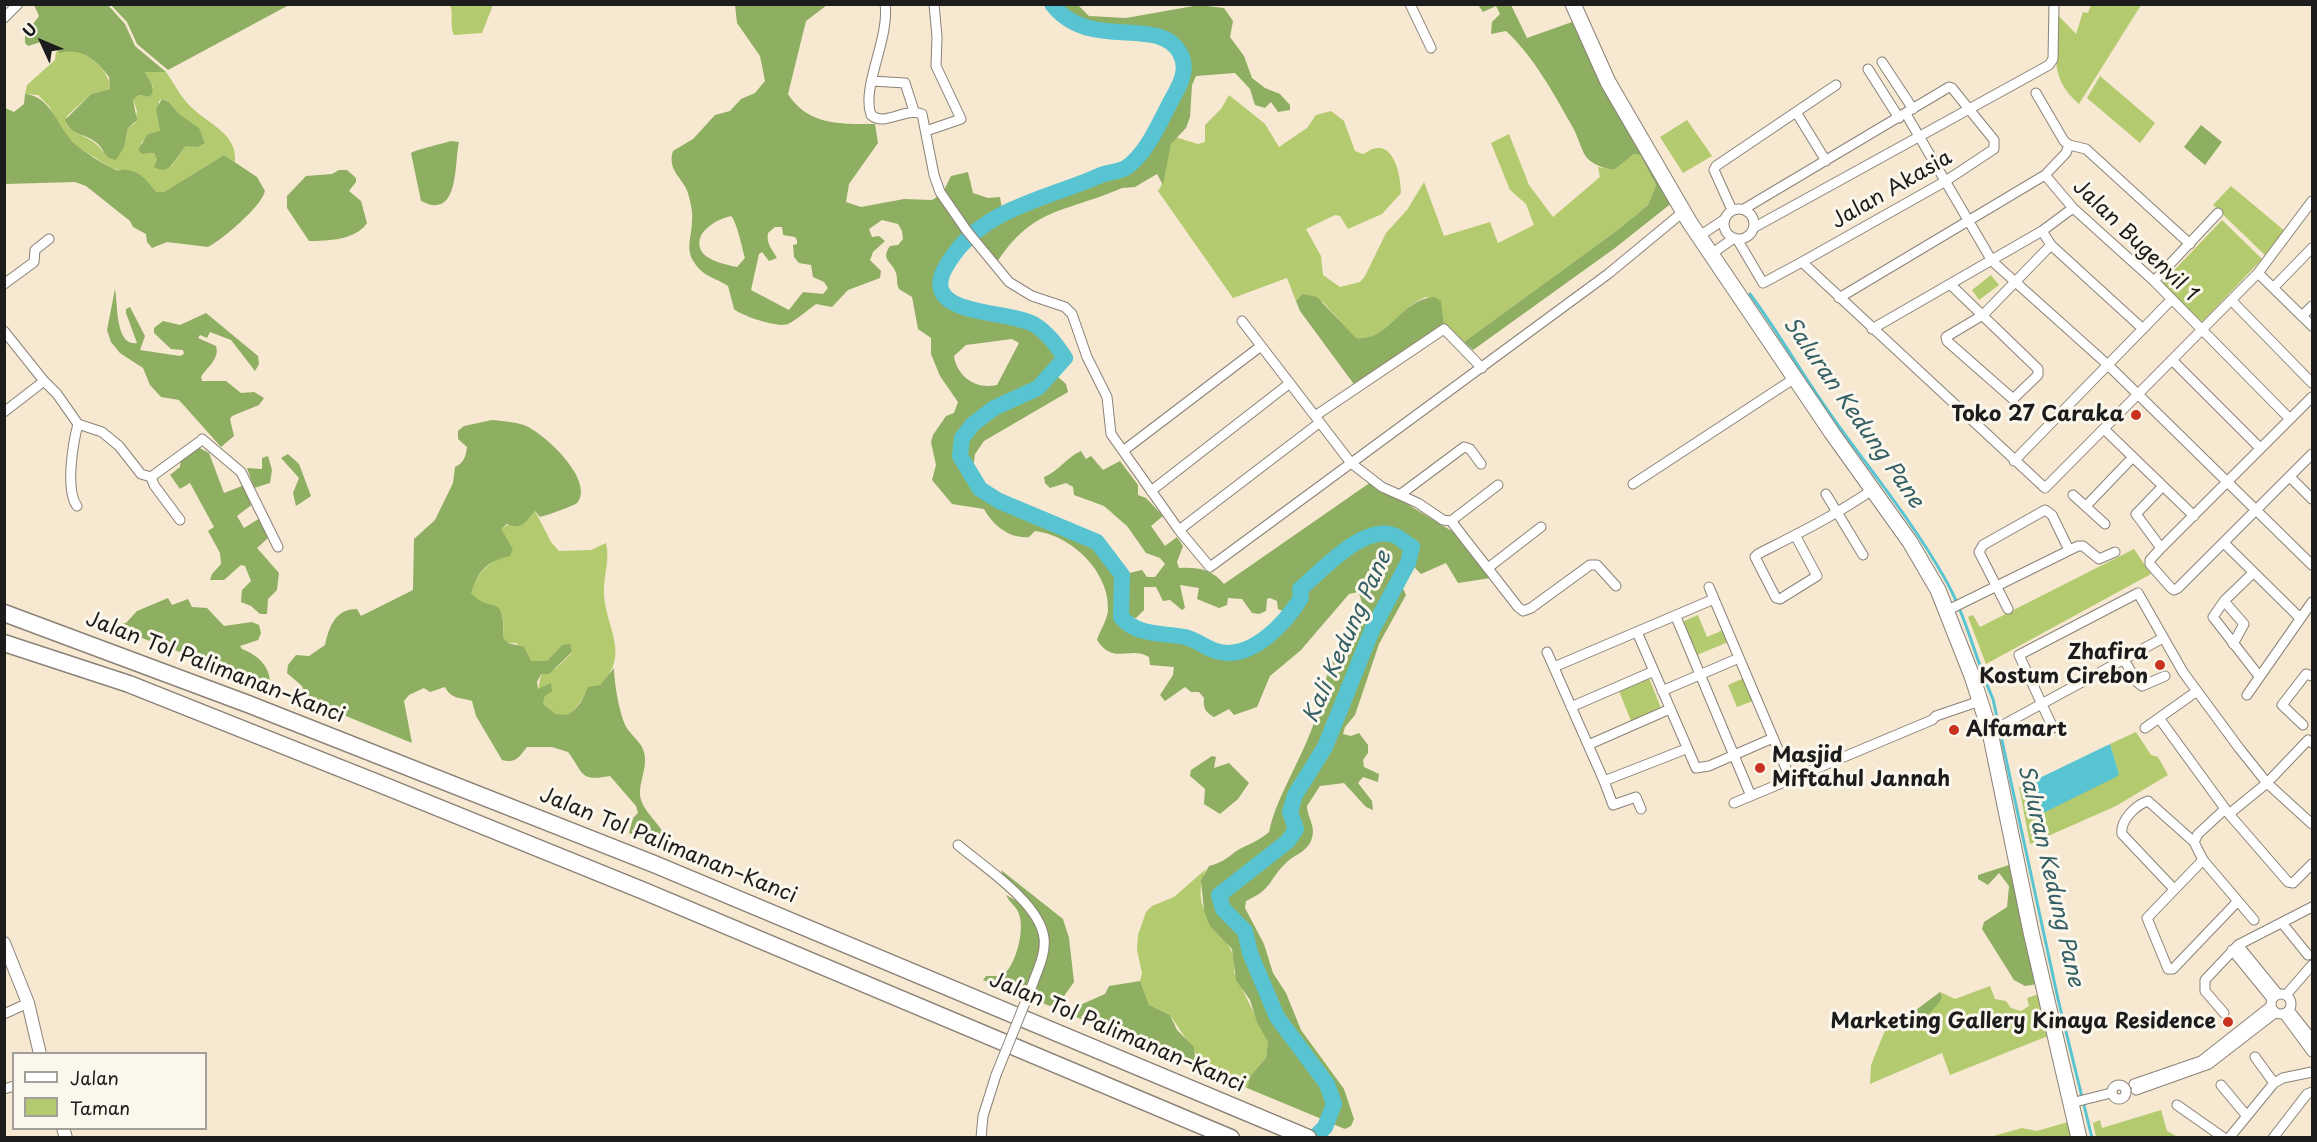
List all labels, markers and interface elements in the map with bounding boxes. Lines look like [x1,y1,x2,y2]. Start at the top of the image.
north arrow [12,12,72,72]
text: U [16,17,42,42]
street label: Jalan Akasia [1827,145,1957,235]
street label: Jalan Bugenvil 1 [2067,175,2203,307]
water label: Saluran Kedung Pane [1777,312,1929,514]
place label: Toko 27 Caraka [1951,402,2124,428]
marker: Toko 27 Caraka [2129,408,2143,422]
water label: Kali Kedung Pane [1298,547,1398,727]
street label: Jalan Tol Palimanan–Kanci [82,607,348,729]
place label: Zhafira Kostum Cirebon [1979,640,2148,690]
marker: Zhafira Kostum Cirebon [2153,658,2167,672]
place label: Alfamart [1966,717,2067,743]
marker: Alfamart [1947,723,1961,737]
place label: Masjid Miftahul Jannah [1772,743,1950,793]
marker: Masjid Miftahul Jannah [1753,761,1767,775]
water label: Saluran Kedung Pane [2012,762,2088,990]
street label: Jalan Tol Palimanan–Kanci [536,783,800,909]
street label: Jalan Tol Palimanan–Kanci [985,968,1249,1098]
place label: Marketing Gallery Kinaya Residence [1831,1009,2216,1035]
marker: Marketing Gallery Kinaya Residence [2221,1015,2235,1029]
legend [12,1052,207,1130]
text: Jalan [70,1064,119,1091]
text: Taman [70,1094,130,1121]

